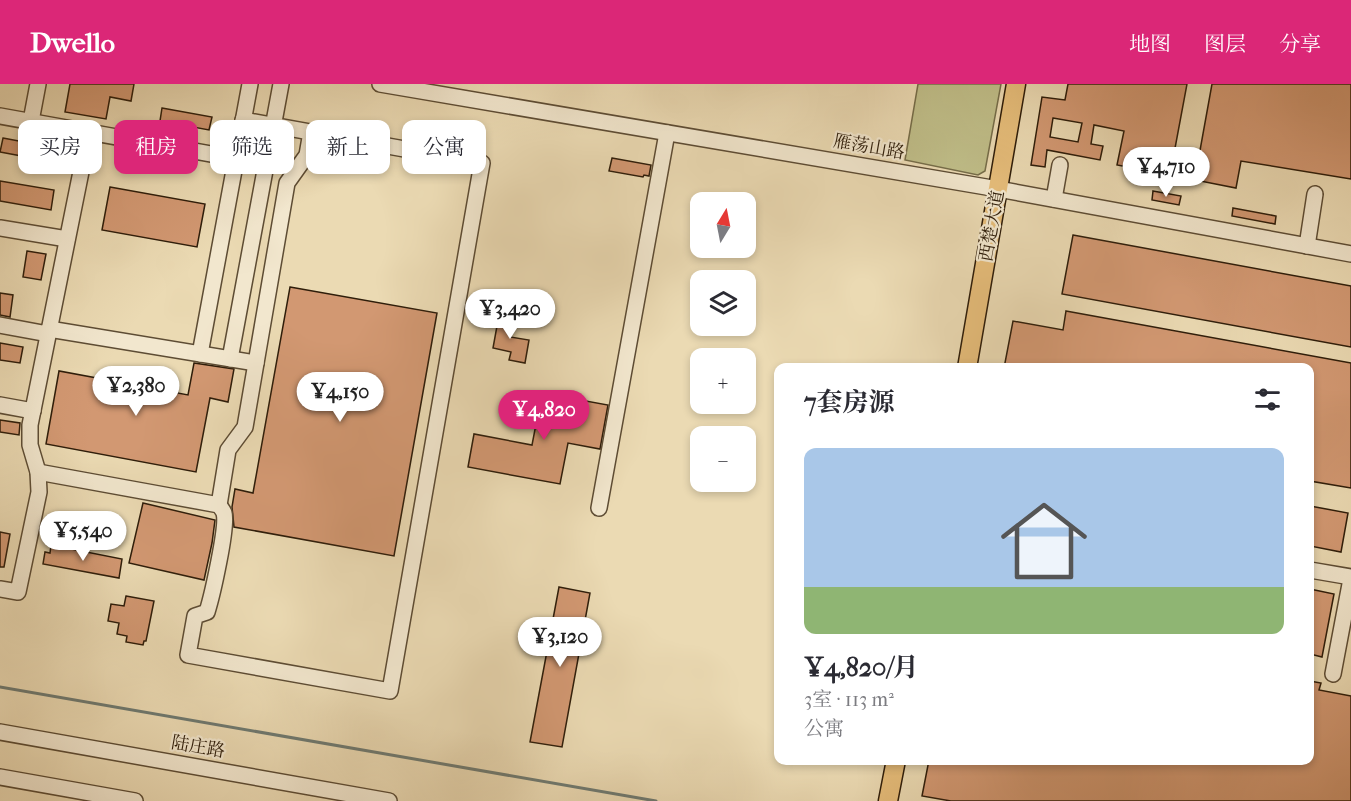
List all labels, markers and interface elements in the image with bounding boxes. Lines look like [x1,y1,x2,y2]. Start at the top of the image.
text: Dwello [30,26,115,59]
text: 地图 [1129,32,1171,56]
text: 图层 [1204,32,1246,56]
text: 分享 [1279,32,1321,56]
chip: 买房 [18,120,102,174]
chip: 租房 [114,120,198,174]
chip: 筛选 [210,120,294,174]
chip: 新上 [306,120,390,174]
chip: 公寓 [402,120,486,174]
street label: 雁荡山路 [832,130,906,164]
pin: ¥4,710 [1117,147,1215,198]
text: ¥4,710 [1137,155,1195,178]
street label: 西楚大道 [975,189,1009,263]
north arrow [690,192,756,258]
map controls [690,192,756,492]
button: layers [690,270,756,336]
pin: ¥3,420 [461,289,559,340]
text: ¥3,420 [479,297,541,320]
button: + [690,348,756,414]
pin: ¥2,380 [87,366,185,417]
pin: ¥4,150 [291,372,389,423]
text: ¥2,380 [106,374,166,397]
text: ¥4,150 [311,380,369,403]
icon: filters [1251,383,1284,416]
text: 7套房源 [804,387,895,418]
pin: ¥4,820 [495,390,593,441]
text: ¥4,820 [512,398,576,421]
button: − [690,426,756,492]
icon: home [990,487,1098,595]
pin: ¥5,540 [34,511,132,562]
text: ¥5,540 [54,519,113,542]
pin: ¥3,120 [511,617,609,668]
text: ¥3,120 [532,625,588,648]
text: ¥4,820/月 [804,652,919,683]
text: 3室 · 113 m² [804,688,894,711]
text: 公寓 [804,717,844,740]
street label: 陆庄路 [170,732,226,762]

